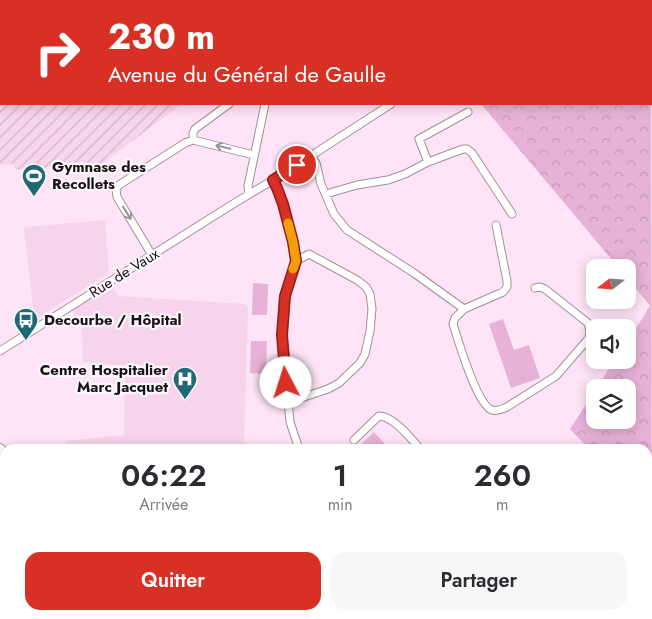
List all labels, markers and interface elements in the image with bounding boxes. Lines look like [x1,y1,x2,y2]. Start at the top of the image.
text: 230 m [108,12,215,62]
icon: right [25,20,90,85]
text: Avenue du Général de Gaulle [108,58,386,90]
one-way arrow [216,142,232,151]
pin [276,144,318,186]
icon: arrive [283,151,311,179]
place label: Gymnase des Recollets [52,156,146,195]
sports icon: Gymnase des Recollets [21,163,47,197]
one-way arrow [122,206,132,220]
street label: Rue de Vaux [85,242,164,303]
north arrow [586,259,636,309]
map controls [586,259,636,429]
bus stop icon: Decourbe / Hôpital [13,307,39,341]
place label: Decourbe / Hôpital [44,309,182,331]
button: sound [586,319,636,369]
position arrow [259,356,311,408]
place label: Centre Hospitalier Marc Jacquet [40,359,169,398]
hospital icon: Centre Hospitalier Marc Jacquet [172,366,198,400]
button: layers [586,379,636,429]
text: 06:22 [121,454,207,497]
text: 1 [333,454,348,497]
text: 260 [474,454,531,497]
text: Arrivée [139,493,188,516]
text: min [328,493,353,516]
text: m [496,493,509,516]
button: Quitter [25,552,321,610]
button: Partager [331,552,627,610]

